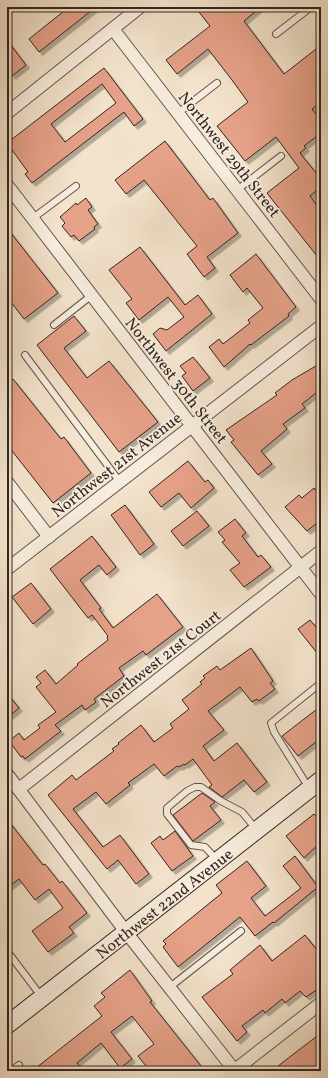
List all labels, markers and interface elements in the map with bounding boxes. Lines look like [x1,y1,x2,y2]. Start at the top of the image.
street label: Northwest 29th Street [172,88,285,223]
street label: Northwest 30th Street [119,313,232,449]
street label: Northwest 21st Avenue [47,408,187,523]
street label: Northwest 21st Court [96,605,227,714]
street label: Northwest 22nd Avenue [92,844,238,965]

